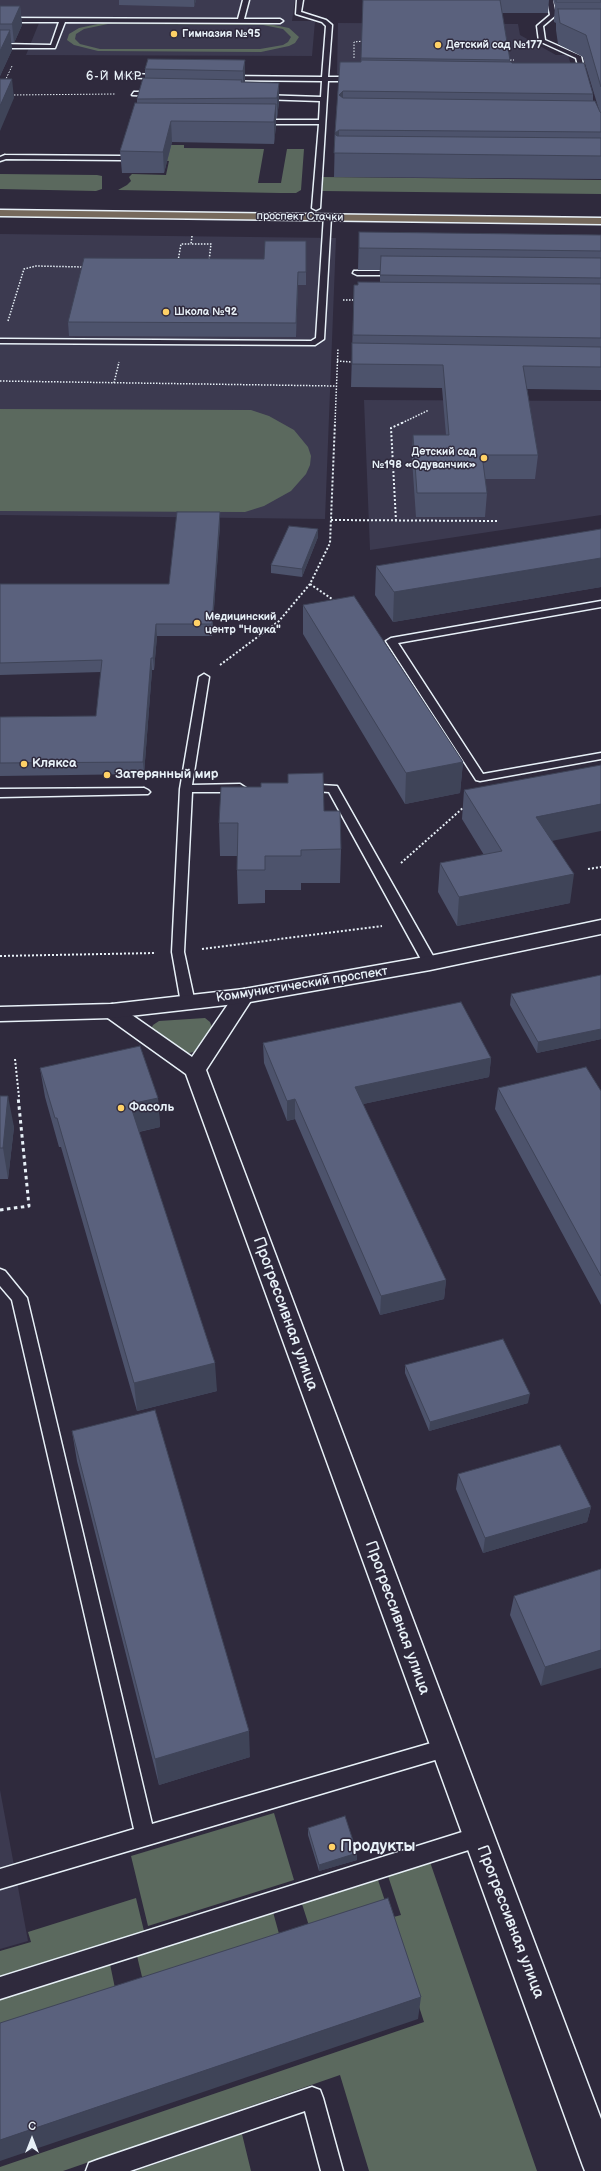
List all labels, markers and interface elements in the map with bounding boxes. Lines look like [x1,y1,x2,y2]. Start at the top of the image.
place label: Гимназия №95 [182,27,260,41]
marker: Гимназия №95 [169,29,179,39]
place label: Детский сад №177 [446,38,542,52]
marker: Детский сад №177 [433,40,443,50]
district label: 6-Й МКР [86,70,142,84]
street label: проспект Стачки [257,210,343,224]
place label: Школа №92 [174,305,237,319]
marker: Школа №92 [161,307,171,317]
place label: Детский сад №198 «Одуванчик» [372,445,476,471]
marker: Детский сад №198 «Одуванчик» [479,453,489,463]
place label: Медицинский центр "Наука" [205,610,281,636]
marker: Медицинский центр "Наука" [192,618,202,628]
place label: Клякса [32,756,76,772]
marker: Клякса [19,759,29,769]
place label: Затерянный мир [115,767,218,783]
marker: Затерянный мир [102,770,112,780]
street label: Коммунистический проспект [215,964,389,1006]
place label: Фасоль [129,1100,174,1116]
marker: Фасоль [116,1103,126,1113]
street label: Прогрессивная улица [248,1234,322,1394]
street label: Прогрессивная улица [360,1538,434,1698]
place label: Продукты [340,1837,415,1857]
marker: Продукты [327,1842,337,1852]
street label: Прогрессивная улица [472,1843,548,2001]
north arrow [12,2119,52,2159]
text: С [28,2120,36,2133]

